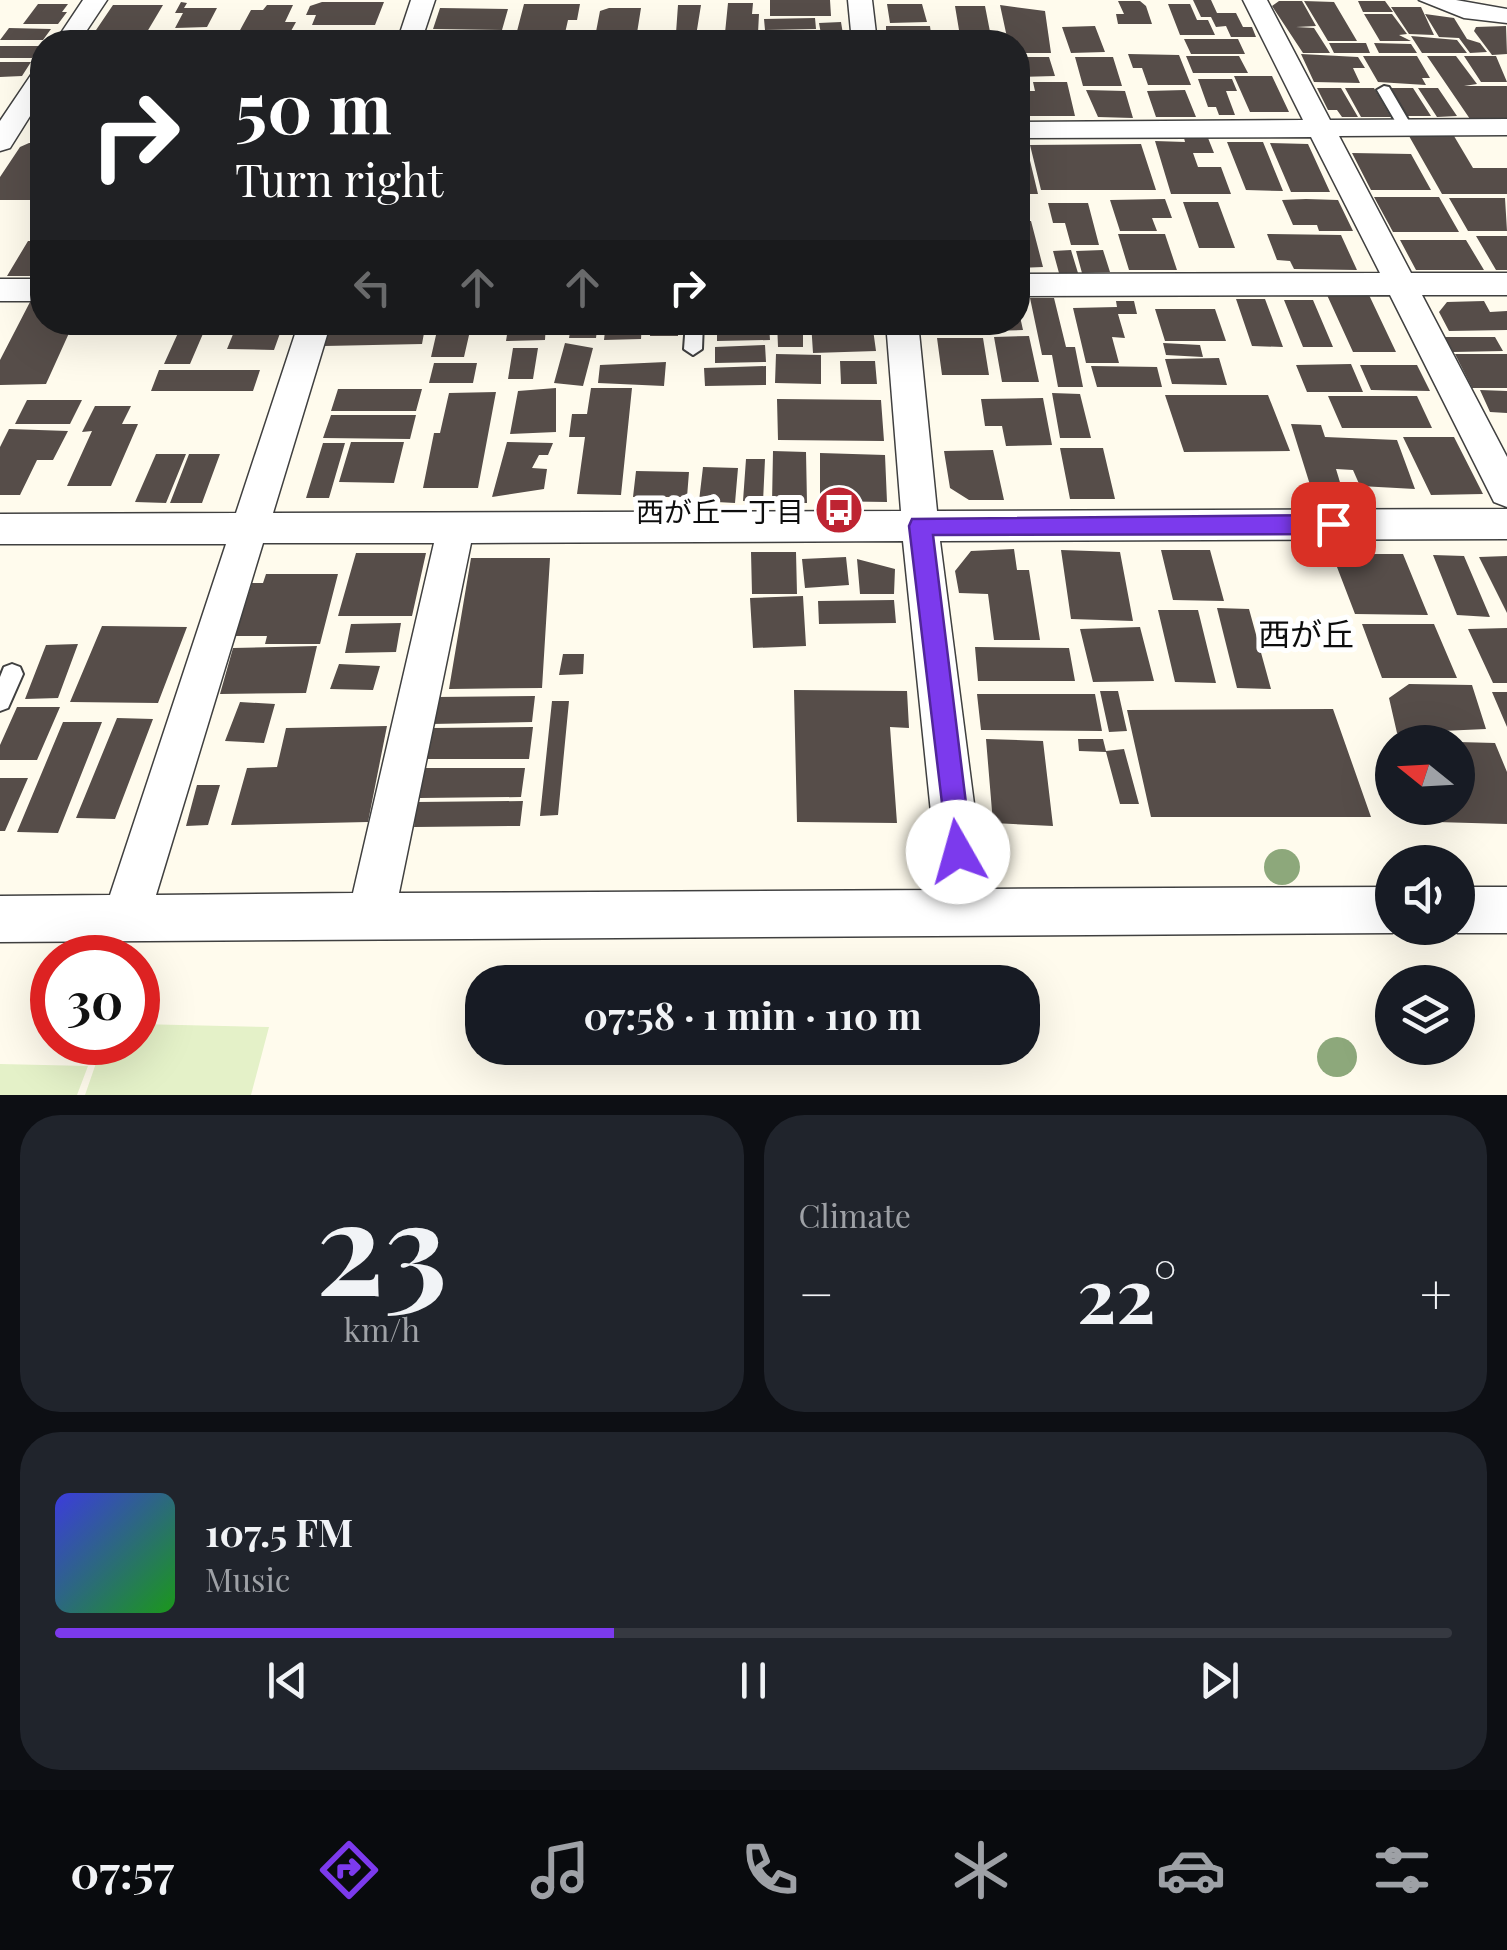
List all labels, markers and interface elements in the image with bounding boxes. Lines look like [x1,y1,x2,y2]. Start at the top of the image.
text: 50 m [235,58,392,152]
icon: right [70,70,200,200]
text: Turn right [235,148,443,208]
icon: left [345,260,400,315]
icon: ahead [450,260,505,315]
icon: ahead [555,260,610,315]
icon: right [660,260,715,315]
pin [1291,482,1376,567]
bus stop icon: 西が丘一丁目 [813,484,865,536]
place label: 西が丘一丁目 [636,492,804,529]
icon: arrive [1306,497,1361,552]
district label: 西が丘 [1258,611,1354,654]
north arrow [1375,725,1475,825]
map controls [1375,725,1475,1065]
position arrow [906,800,1010,904]
button: sound [1375,845,1475,945]
speed limit sign: 30 [30,935,160,1065]
button: layers [1375,965,1475,1065]
text: 07:58 · 1 min · 110 m [583,989,922,1040]
text: 23 [316,1155,447,1329]
text: Climate [799,1193,911,1236]
text: 22° [1077,1242,1177,1342]
text: − [799,1255,834,1329]
text: + [1420,1255,1452,1329]
text: km/h [343,1307,420,1350]
text: 107.5 FM [205,1506,353,1557]
text: Music [205,1557,290,1600]
icon: previous [260,1653,315,1708]
icon: pause [726,1653,781,1708]
icon: next [1192,1653,1247,1708]
icon: directions [314,1835,384,1905]
icon: music [525,1835,595,1905]
icon: phone [735,1835,805,1905]
icon: climate [946,1835,1016,1905]
icon: car [1156,1835,1226,1905]
icon: filters [1367,1835,1437,1905]
text: 07:57 [70,1840,174,1900]

